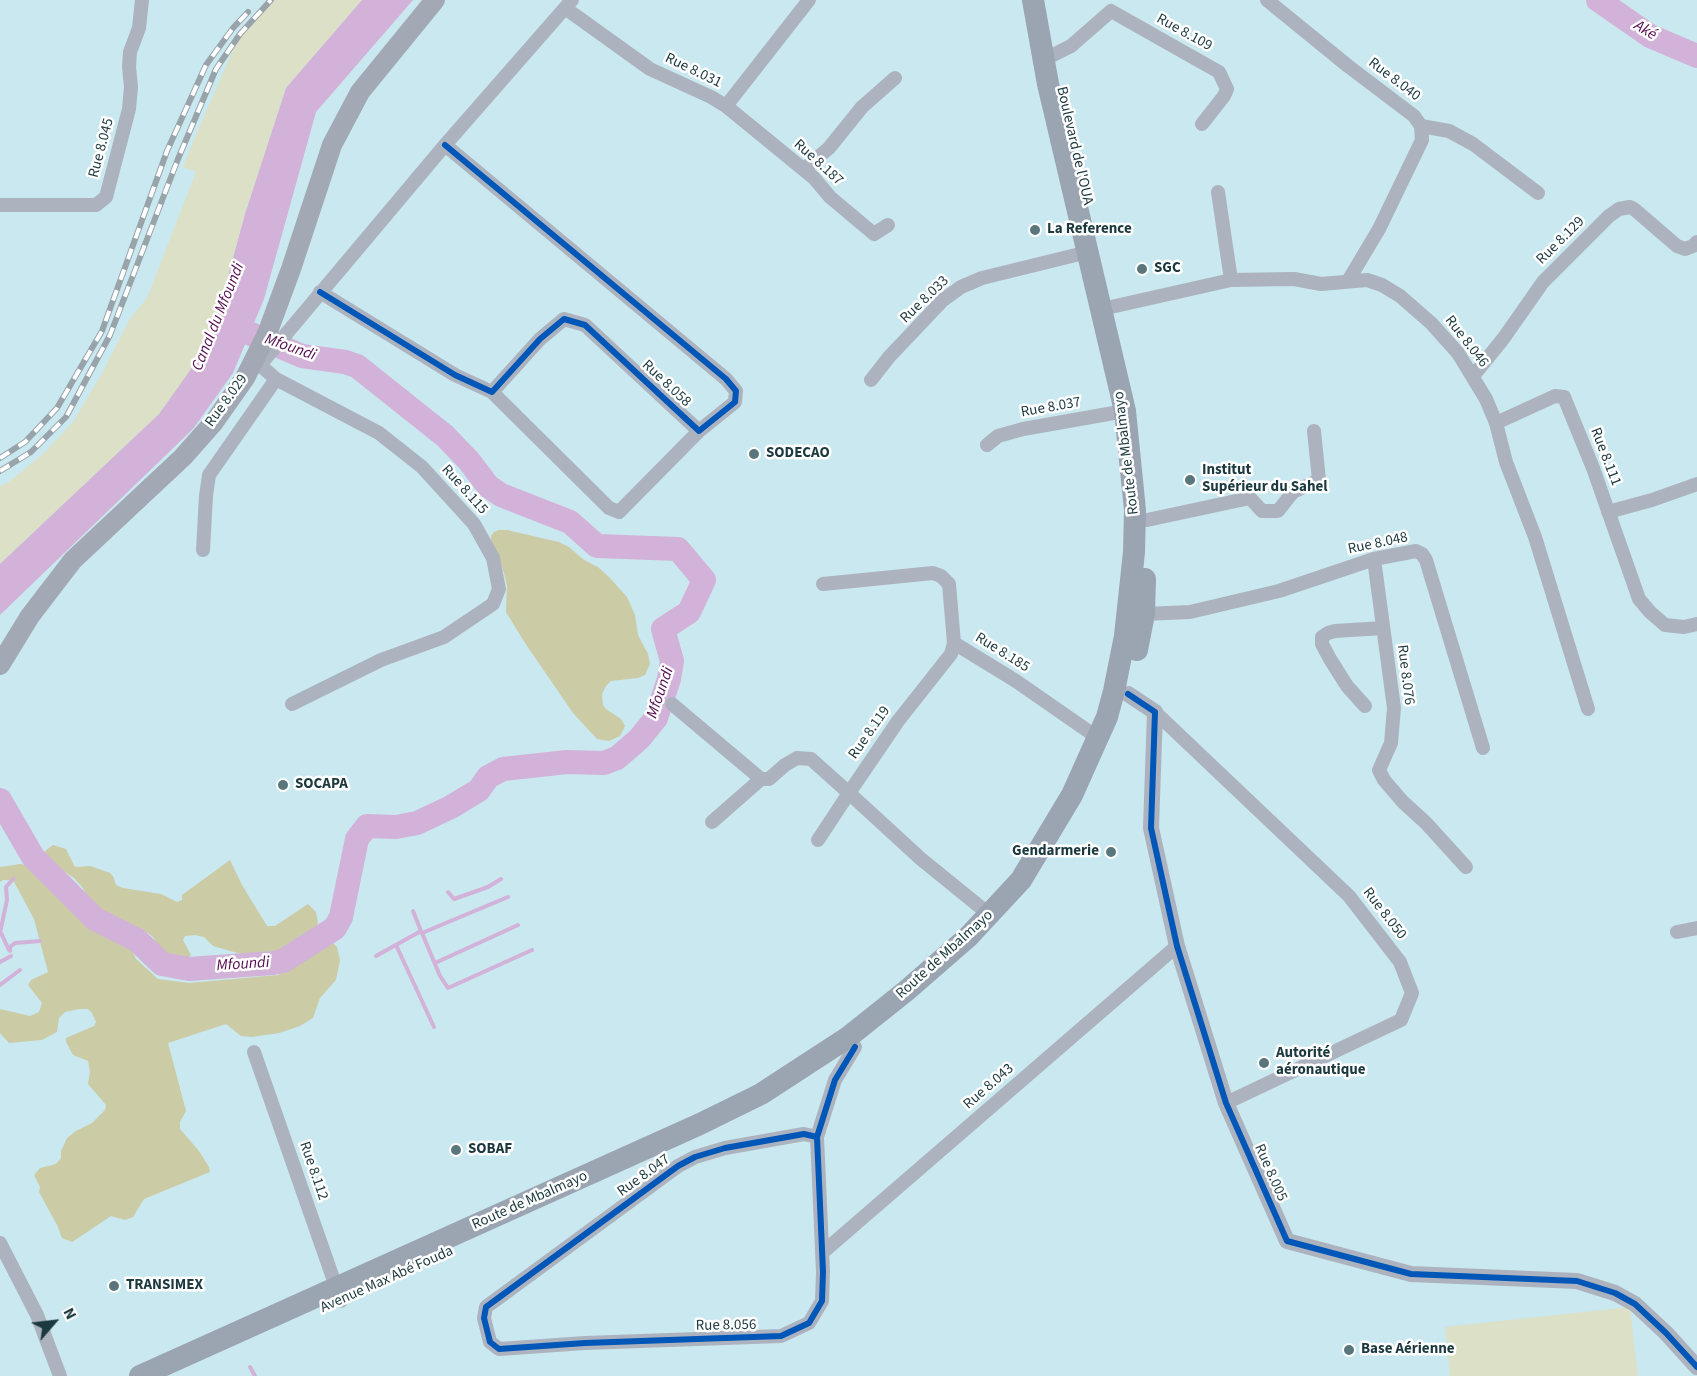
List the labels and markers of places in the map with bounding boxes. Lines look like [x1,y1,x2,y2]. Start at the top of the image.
place label: La Reference [1047,221,1132,239]
marker: La Reference [1028,223,1042,237]
place label: SGC [1154,260,1181,278]
marker: SGC [1135,262,1149,276]
place label: SODECAO [766,445,830,463]
marker: SODECAO [747,447,761,461]
place label: Institut Supérieur du Sahel [1202,462,1328,497]
marker: Institut Supérieur du Sahel [1183,473,1197,487]
place label: SOCAPA [295,776,348,794]
marker: SOCAPA [276,778,290,792]
place label: Gendarmerie [1012,843,1099,861]
marker: Gendarmerie [1104,845,1118,859]
place label: Autorité aéronautique [1276,1045,1366,1080]
marker: Autorité aéronautique [1257,1056,1271,1070]
place label: SOBAF [468,1141,512,1159]
marker: SOBAF [449,1143,463,1157]
place label: TRANSIMEX [126,1277,203,1295]
marker: TRANSIMEX [107,1279,121,1293]
place label: Base Aérienne [1361,1341,1455,1359]
marker: Base Aérienne [1342,1343,1356,1357]

